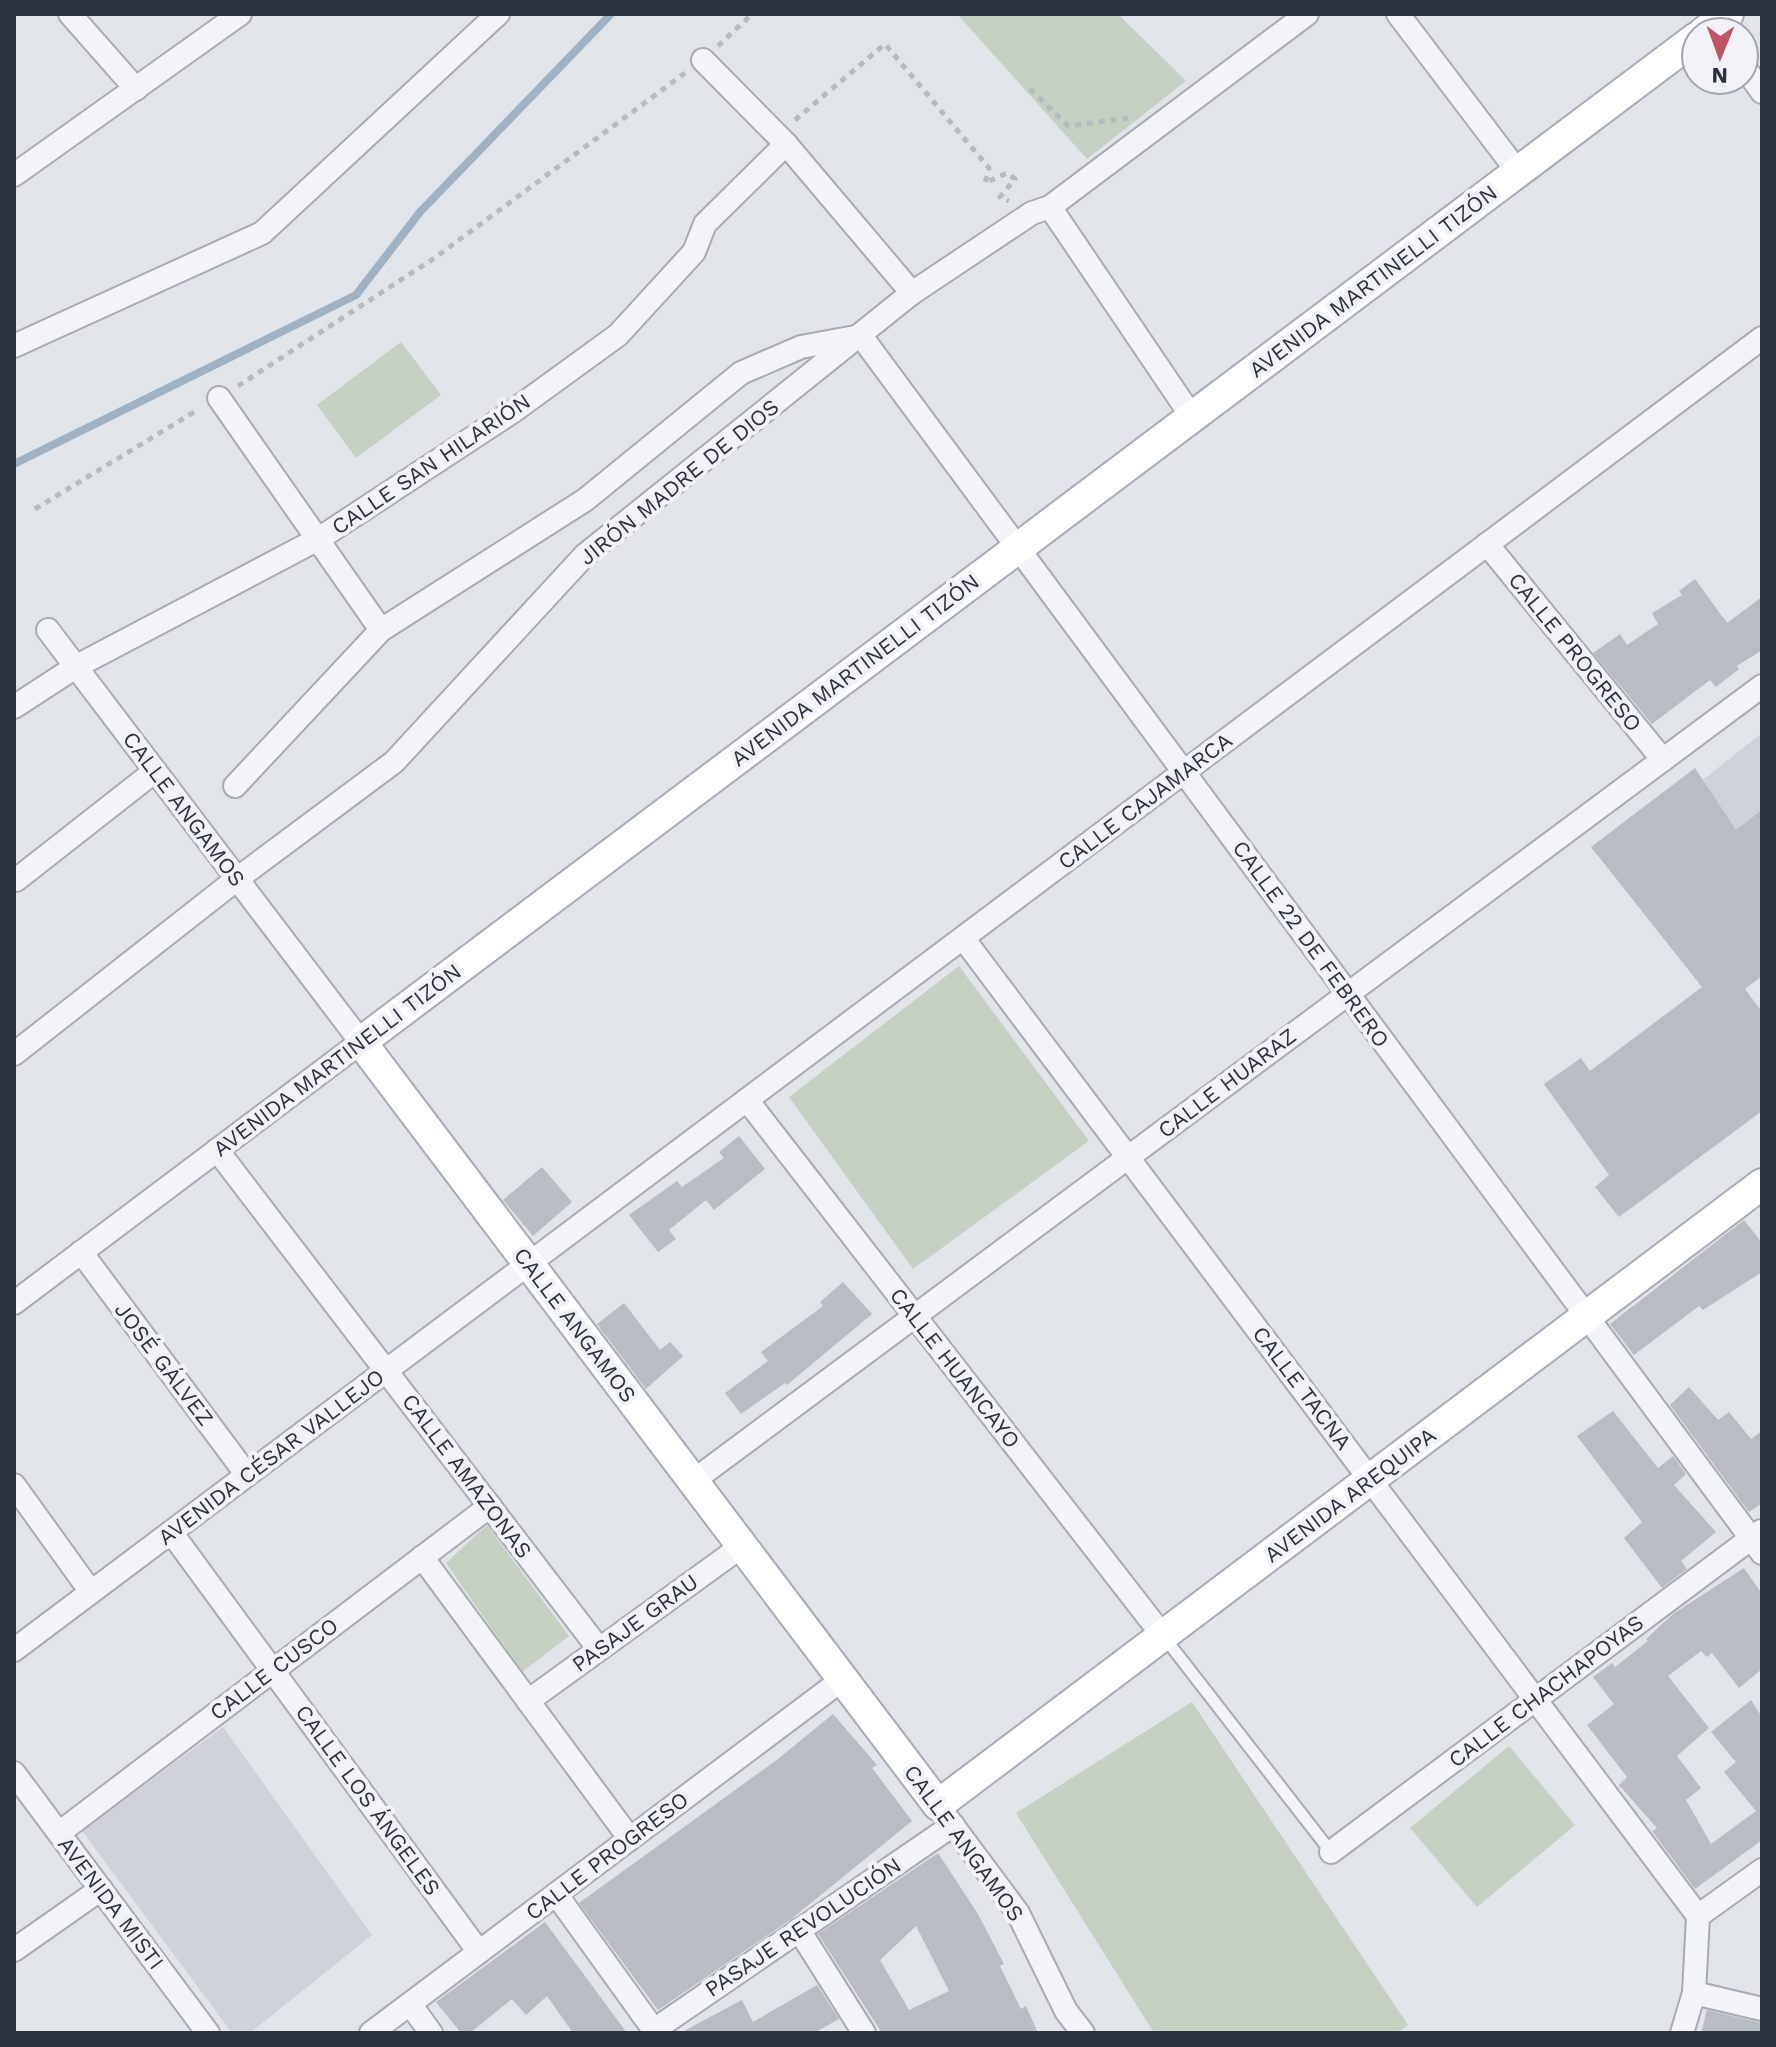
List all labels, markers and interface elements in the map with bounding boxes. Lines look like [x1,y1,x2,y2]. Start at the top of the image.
north arrow [1680,16,1760,96]
text: N [1711,63,1728,88]
street label: AVENIDA MARTINELLI TIZÓN [1244,180,1502,382]
street label: CALLE SAN HILARIÓN [327,388,535,540]
street label: JIRÓN MADRE DE DIOS [574,394,784,570]
street label: CALLE PROGRESO [1503,568,1647,736]
street label: AVENIDA MARTINELLI TIZÓN [726,569,984,771]
street label: CALLE ANGAMOS [118,727,250,891]
street label: CALLE CAJAMARCA [1053,728,1237,874]
street label: CALLE 22 DE FEBRERO [1228,836,1394,1052]
street label: AVENIDA MARTINELLI TIZÓN [208,959,466,1161]
street label: CALLE HUARAZ [1153,1023,1301,1143]
street label: CALLE ANGAMOS [509,1243,641,1407]
street label: CALLE HUANCAYO [885,1283,1025,1453]
street label: JOSÉ GÁLVEZ [109,1297,219,1431]
street label: CALLE TACNA [1247,1321,1357,1455]
street label: AVENIDA CÉSAR VALLEJO [153,1364,389,1550]
street label: CALLE AMAZONAS [397,1389,537,1563]
street label: AVENIDA AREQUIPA [1259,1422,1441,1568]
street label: PASAJE GRAU [567,1569,703,1677]
street label: CALLE CHACHAPOYAS [1444,1610,1648,1772]
street label: CALLE CUSCO [205,1613,343,1725]
street label: CALLE LOS ÁNGELES [291,1700,445,1900]
street label: CALLE ANGAMOS [899,1760,1029,1926]
street label: CALLE PROGRESO [521,1787,693,1925]
street label: AVENIDA MISTI [53,1832,169,1974]
street label: PASAJE REVOLUCIÓN [700,1852,906,2002]

